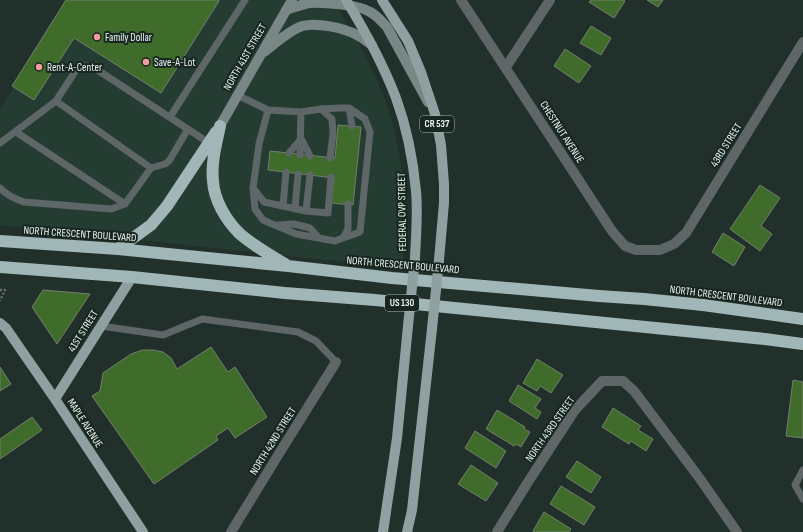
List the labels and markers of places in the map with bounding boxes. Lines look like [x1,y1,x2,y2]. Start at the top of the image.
place label: Family Dollar [105,31,152,44]
marker: Family Dollar [92,32,102,42]
place label: Save-A-Lot [154,56,196,69]
marker: Save-A-Lot [141,57,151,67]
place label: Rent-A-Center [47,61,102,74]
marker: Rent-A-Center [34,62,44,72]

